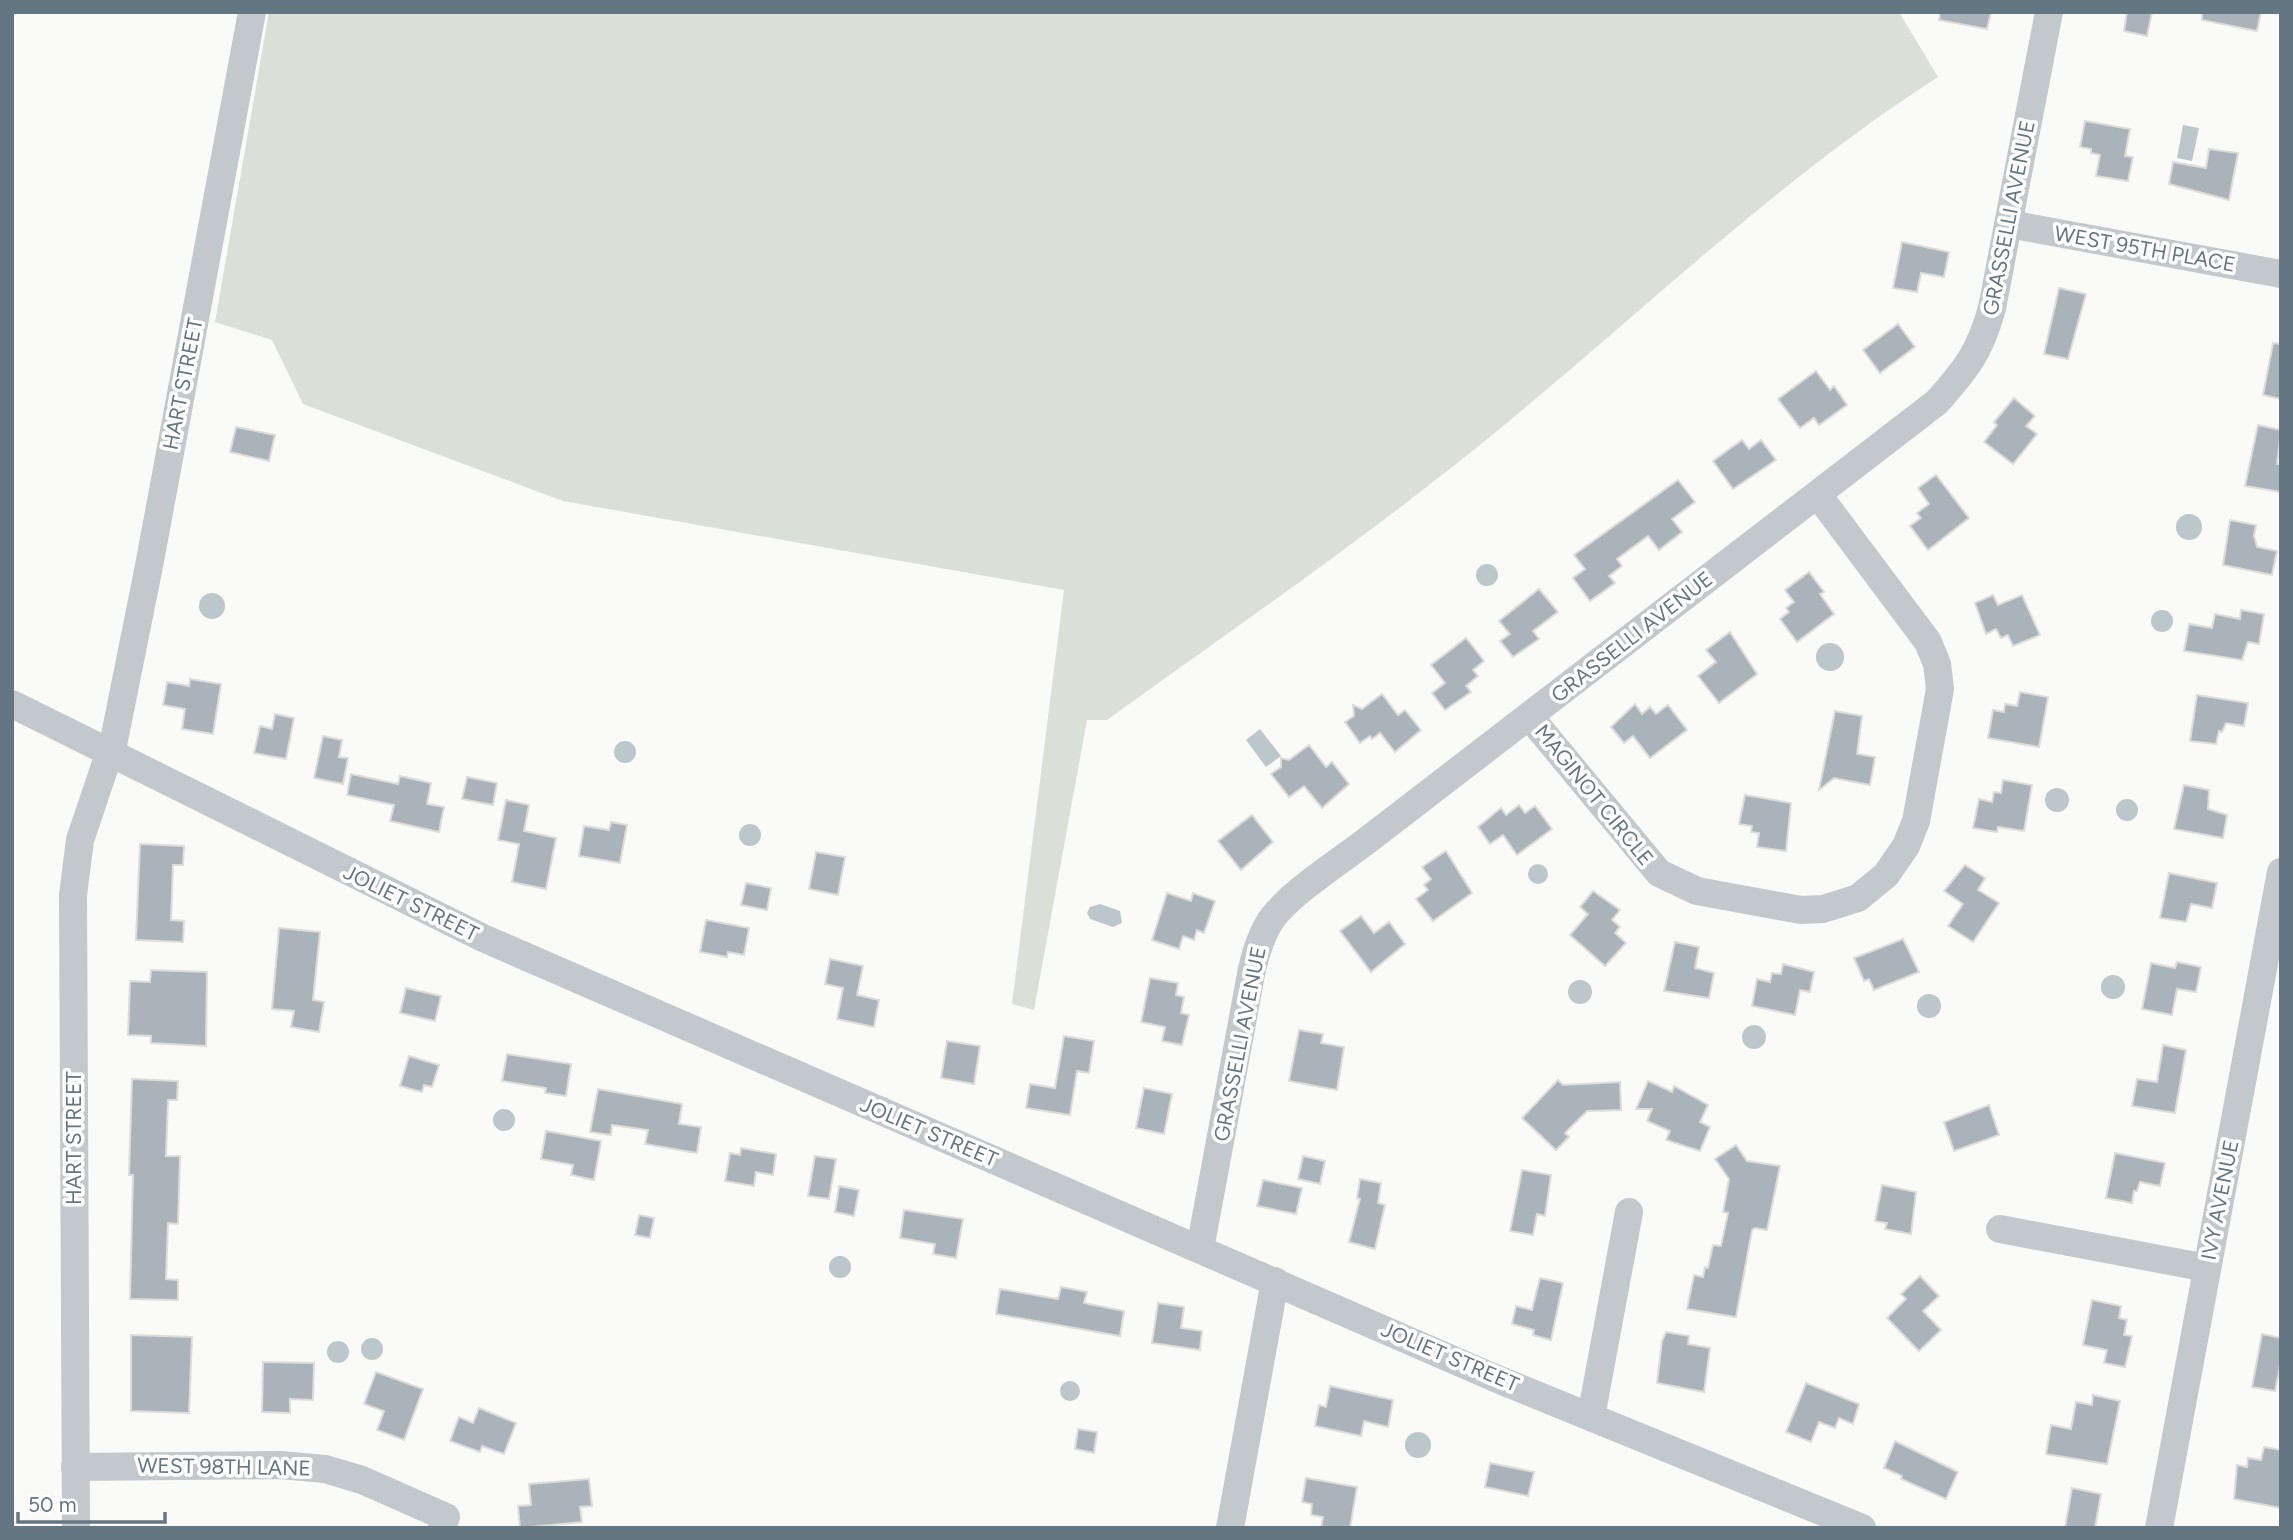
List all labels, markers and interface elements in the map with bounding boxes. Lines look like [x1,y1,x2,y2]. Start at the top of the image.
street label: GRASSELLI AVENUE [1977,118,2040,318]
street label: WEST 95TH PLACE [2053,220,2237,277]
street label: HART STREET [157,315,208,452]
street label: GRASSELLI AVENUE [1546,566,1717,707]
street label: MAGINOT CIRCLE [1530,719,1659,870]
street label: JOLIET STREET [340,859,483,946]
street label: GRASSELLI AVENUE [1208,944,1271,1144]
street label: HART STREET [61,1071,86,1205]
street label: JOLIET STREET [857,1091,1002,1172]
street label: IVY AVENUE [2196,1138,2243,1262]
street label: JOLIET STREET [1378,1316,1523,1397]
street label: WEST 98TH LANE [137,1452,311,1481]
scale bar [18,1480,164,1524]
text: 50 m [28,1492,77,1517]

